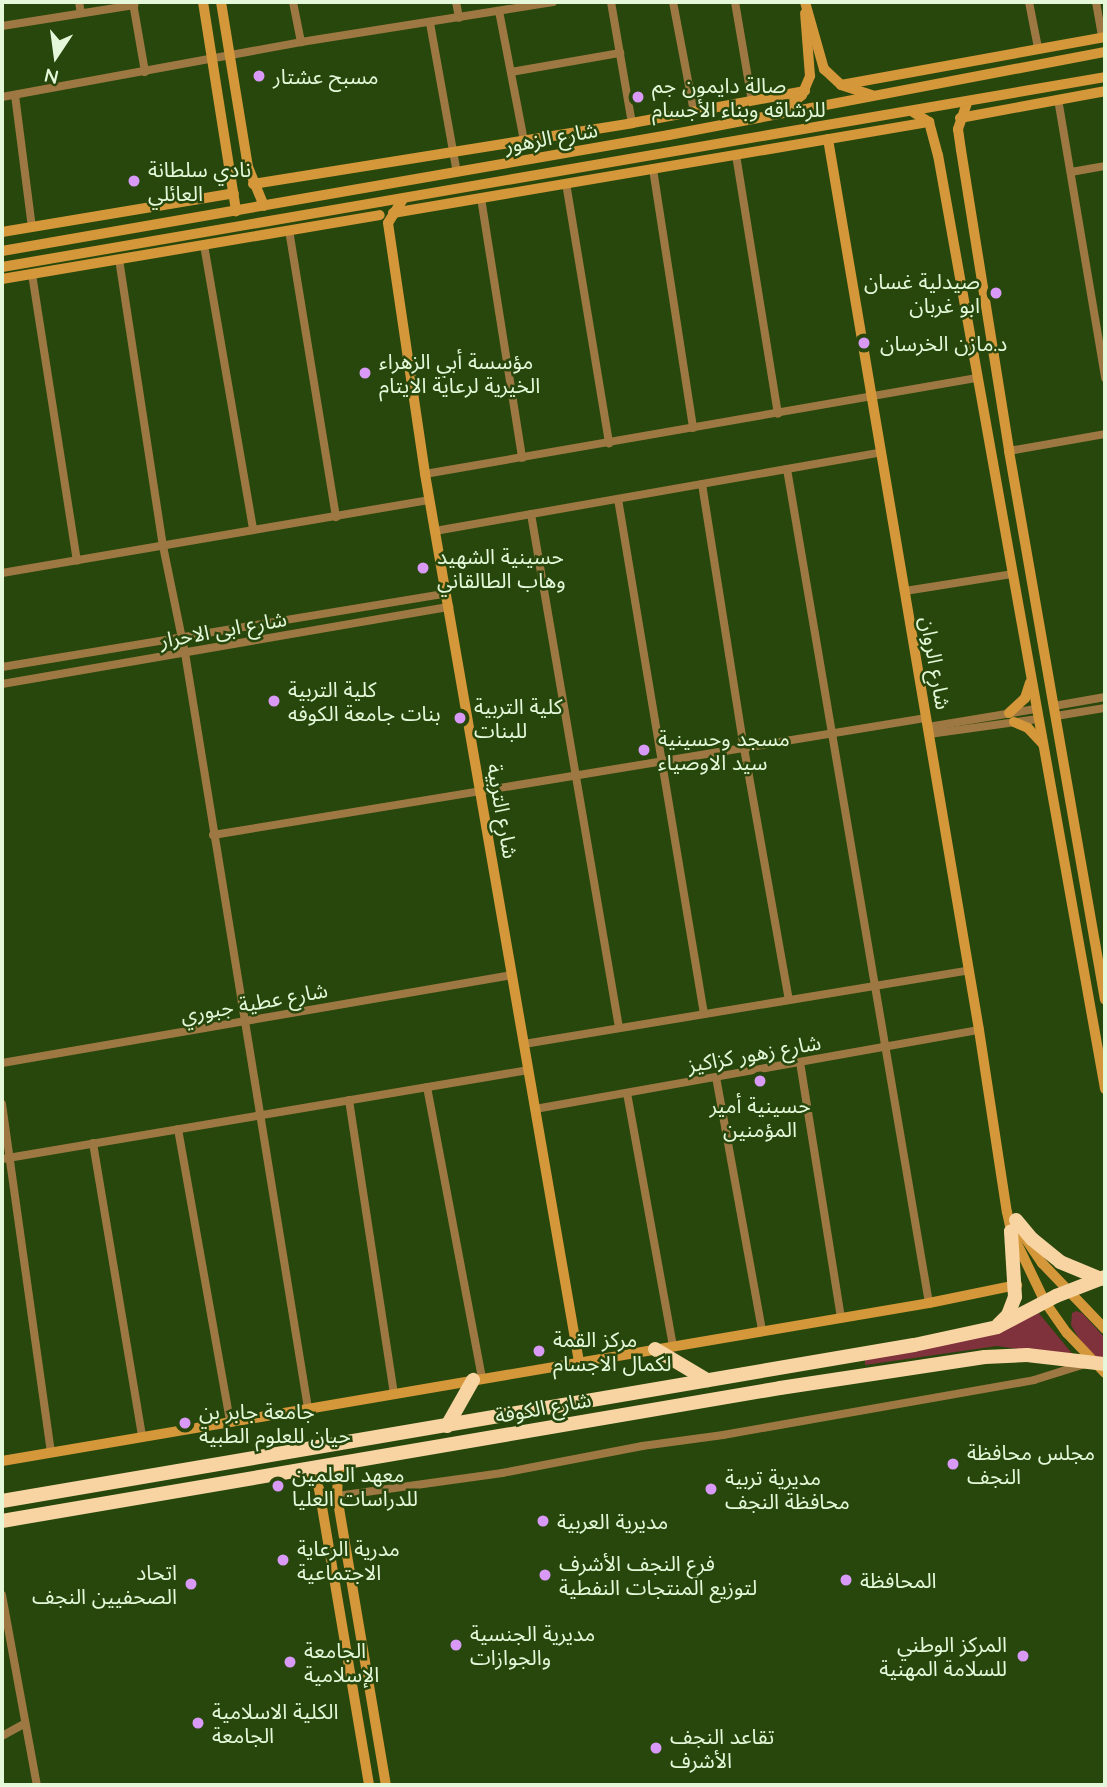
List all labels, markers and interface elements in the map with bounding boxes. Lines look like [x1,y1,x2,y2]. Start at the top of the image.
north arrow [21,21,91,91]
text: N [42,63,61,90]
place label: مسبح عشتار [273,63,379,89]
marker: مسبح عشتار [251,68,267,84]
place label: صالة دايمون جم للرشاقه وبناء الأجسام [652,72,826,122]
marker: صالة دايمون جم للرشاقه وبناء الأجسام [630,89,646,105]
street label: شارع الزهور [502,116,600,158]
place label: نادي سلطانة العائلي [148,156,251,206]
marker: نادي سلطانة العائلي [126,173,142,189]
place label: صيدلية غسان ابو غربان [864,268,980,318]
marker: صيدلية غسان ابو غربان [986,283,1006,303]
place label: د.مازن الخرسان [880,330,1007,356]
marker: د.مازن الخرسان [854,333,874,353]
place label: مؤسسة أبي الزهراء الخيرية لرعاية الايتام [379,348,540,398]
marker: مؤسسة أبي الزهراء الخيرية لرعاية الايتام [357,365,373,381]
place label: حسينية الشهيد وهاب الطالقاني [437,543,566,593]
marker: حسينية الشهيد وهاب الطالقاني [415,560,431,576]
street label: شارع ابی الاحرار [157,605,289,653]
street label: شارع الروان [915,614,957,712]
place label: كلية التربية بنات جامعة الكوفه [288,676,441,726]
marker: كلية التربية بنات جامعة الكوفه [266,693,282,709]
place label: كلية التربية للبنات [474,693,562,743]
marker: كلية التربية للبنات [452,710,468,726]
place label: مسجد وحسينية سيد الاوصياء [658,725,790,775]
marker: مسجد وحسينية سيد الاوصياء [636,742,652,758]
street label: شارع التربية [482,761,524,861]
street label: شارع عطية جبوري [178,977,330,1027]
street label: شارع زهور كزاكيز [685,1029,823,1077]
marker: حسينية أمير المؤمنين [752,1073,768,1089]
place label: حسينية أمير المؤمنين [709,1092,811,1142]
place label: مركز القمة لكمال الاجسام [553,1326,671,1376]
marker: مركز القمة لكمال الاجسام [531,1343,547,1359]
street label: شارع الكوفة [493,1386,593,1428]
place label: جامعة جابر بن حيان للعلوم الطبية [199,1398,351,1448]
marker: جامعة جابر بن حيان للعلوم الطبية [177,1415,193,1431]
place label: مجلس محافظة النجف [967,1439,1095,1489]
marker: مجلس محافظة النجف [945,1456,961,1472]
place label: معهد العلمين للدراسات العليا [292,1461,418,1511]
place label: مديرية تربية محافظة النجف [725,1464,850,1514]
marker: معهد العلمين للدراسات العليا [270,1478,286,1494]
marker: مديرية تربية محافظة النجف [703,1481,719,1497]
place label: مديرية العربية [557,1508,668,1534]
marker: مديرية العربية [535,1513,551,1529]
place label: مدرية الرعاية الاجتماعية [297,1535,400,1585]
place label: فرع النجف الأشرف لتوزيع المنتجات النفطية [559,1550,757,1600]
marker: مدرية الرعاية الاجتماعية [275,1552,291,1568]
place label: اتحاد الصحفيين النجف [32,1559,177,1609]
marker: فرع النجف الأشرف لتوزيع المنتجات النفطية [537,1567,553,1583]
place label: المحافظة [860,1567,937,1593]
marker: المحافظة [838,1572,854,1588]
marker: اتحاد الصحفيين النجف [183,1576,199,1592]
place label: مديرية الجنسية والجوازات [470,1620,595,1670]
place label: المركز الوطني للسلامة المهنية [879,1631,1007,1681]
place label: الجامعة الإسلامية [304,1637,379,1687]
marker: مديرية الجنسية والجوازات [448,1637,464,1653]
marker: المركز الوطني للسلامة المهنية [1013,1646,1033,1666]
marker: الجامعة الإسلامية [282,1654,298,1670]
place label: الكلية الاسلامية الجامعة [212,1698,339,1748]
marker: الكلية الاسلامية الجامعة [190,1715,206,1731]
place label: تقاعد النجف الأشرف [670,1723,774,1773]
marker: تقاعد النجف الأشرف [648,1740,664,1756]

